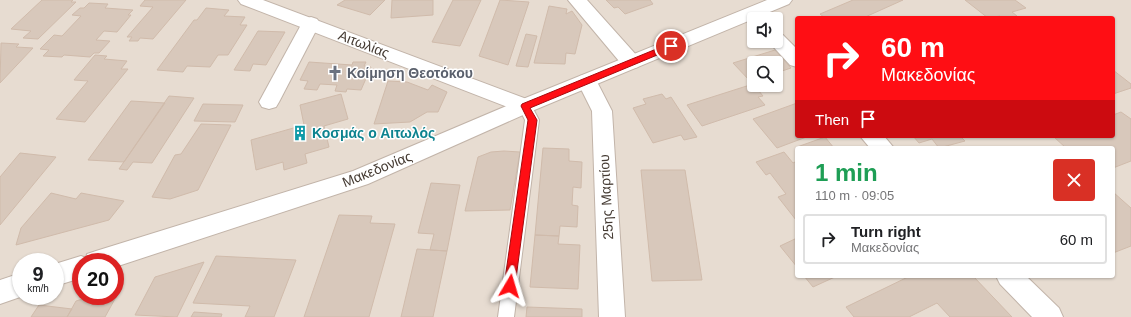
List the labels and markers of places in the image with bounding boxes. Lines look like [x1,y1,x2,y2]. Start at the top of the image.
pin [654,29,688,63]
church icon: Κοίμηση Θεοτόκου [326,64,344,82]
place label: Κοίμηση Θεοτόκου [347,65,473,81]
building icon: Κοσμάς ο Αιτωλός [291,124,309,142]
place label: Κοσμάς ο Αιτωλός [312,125,435,141]

